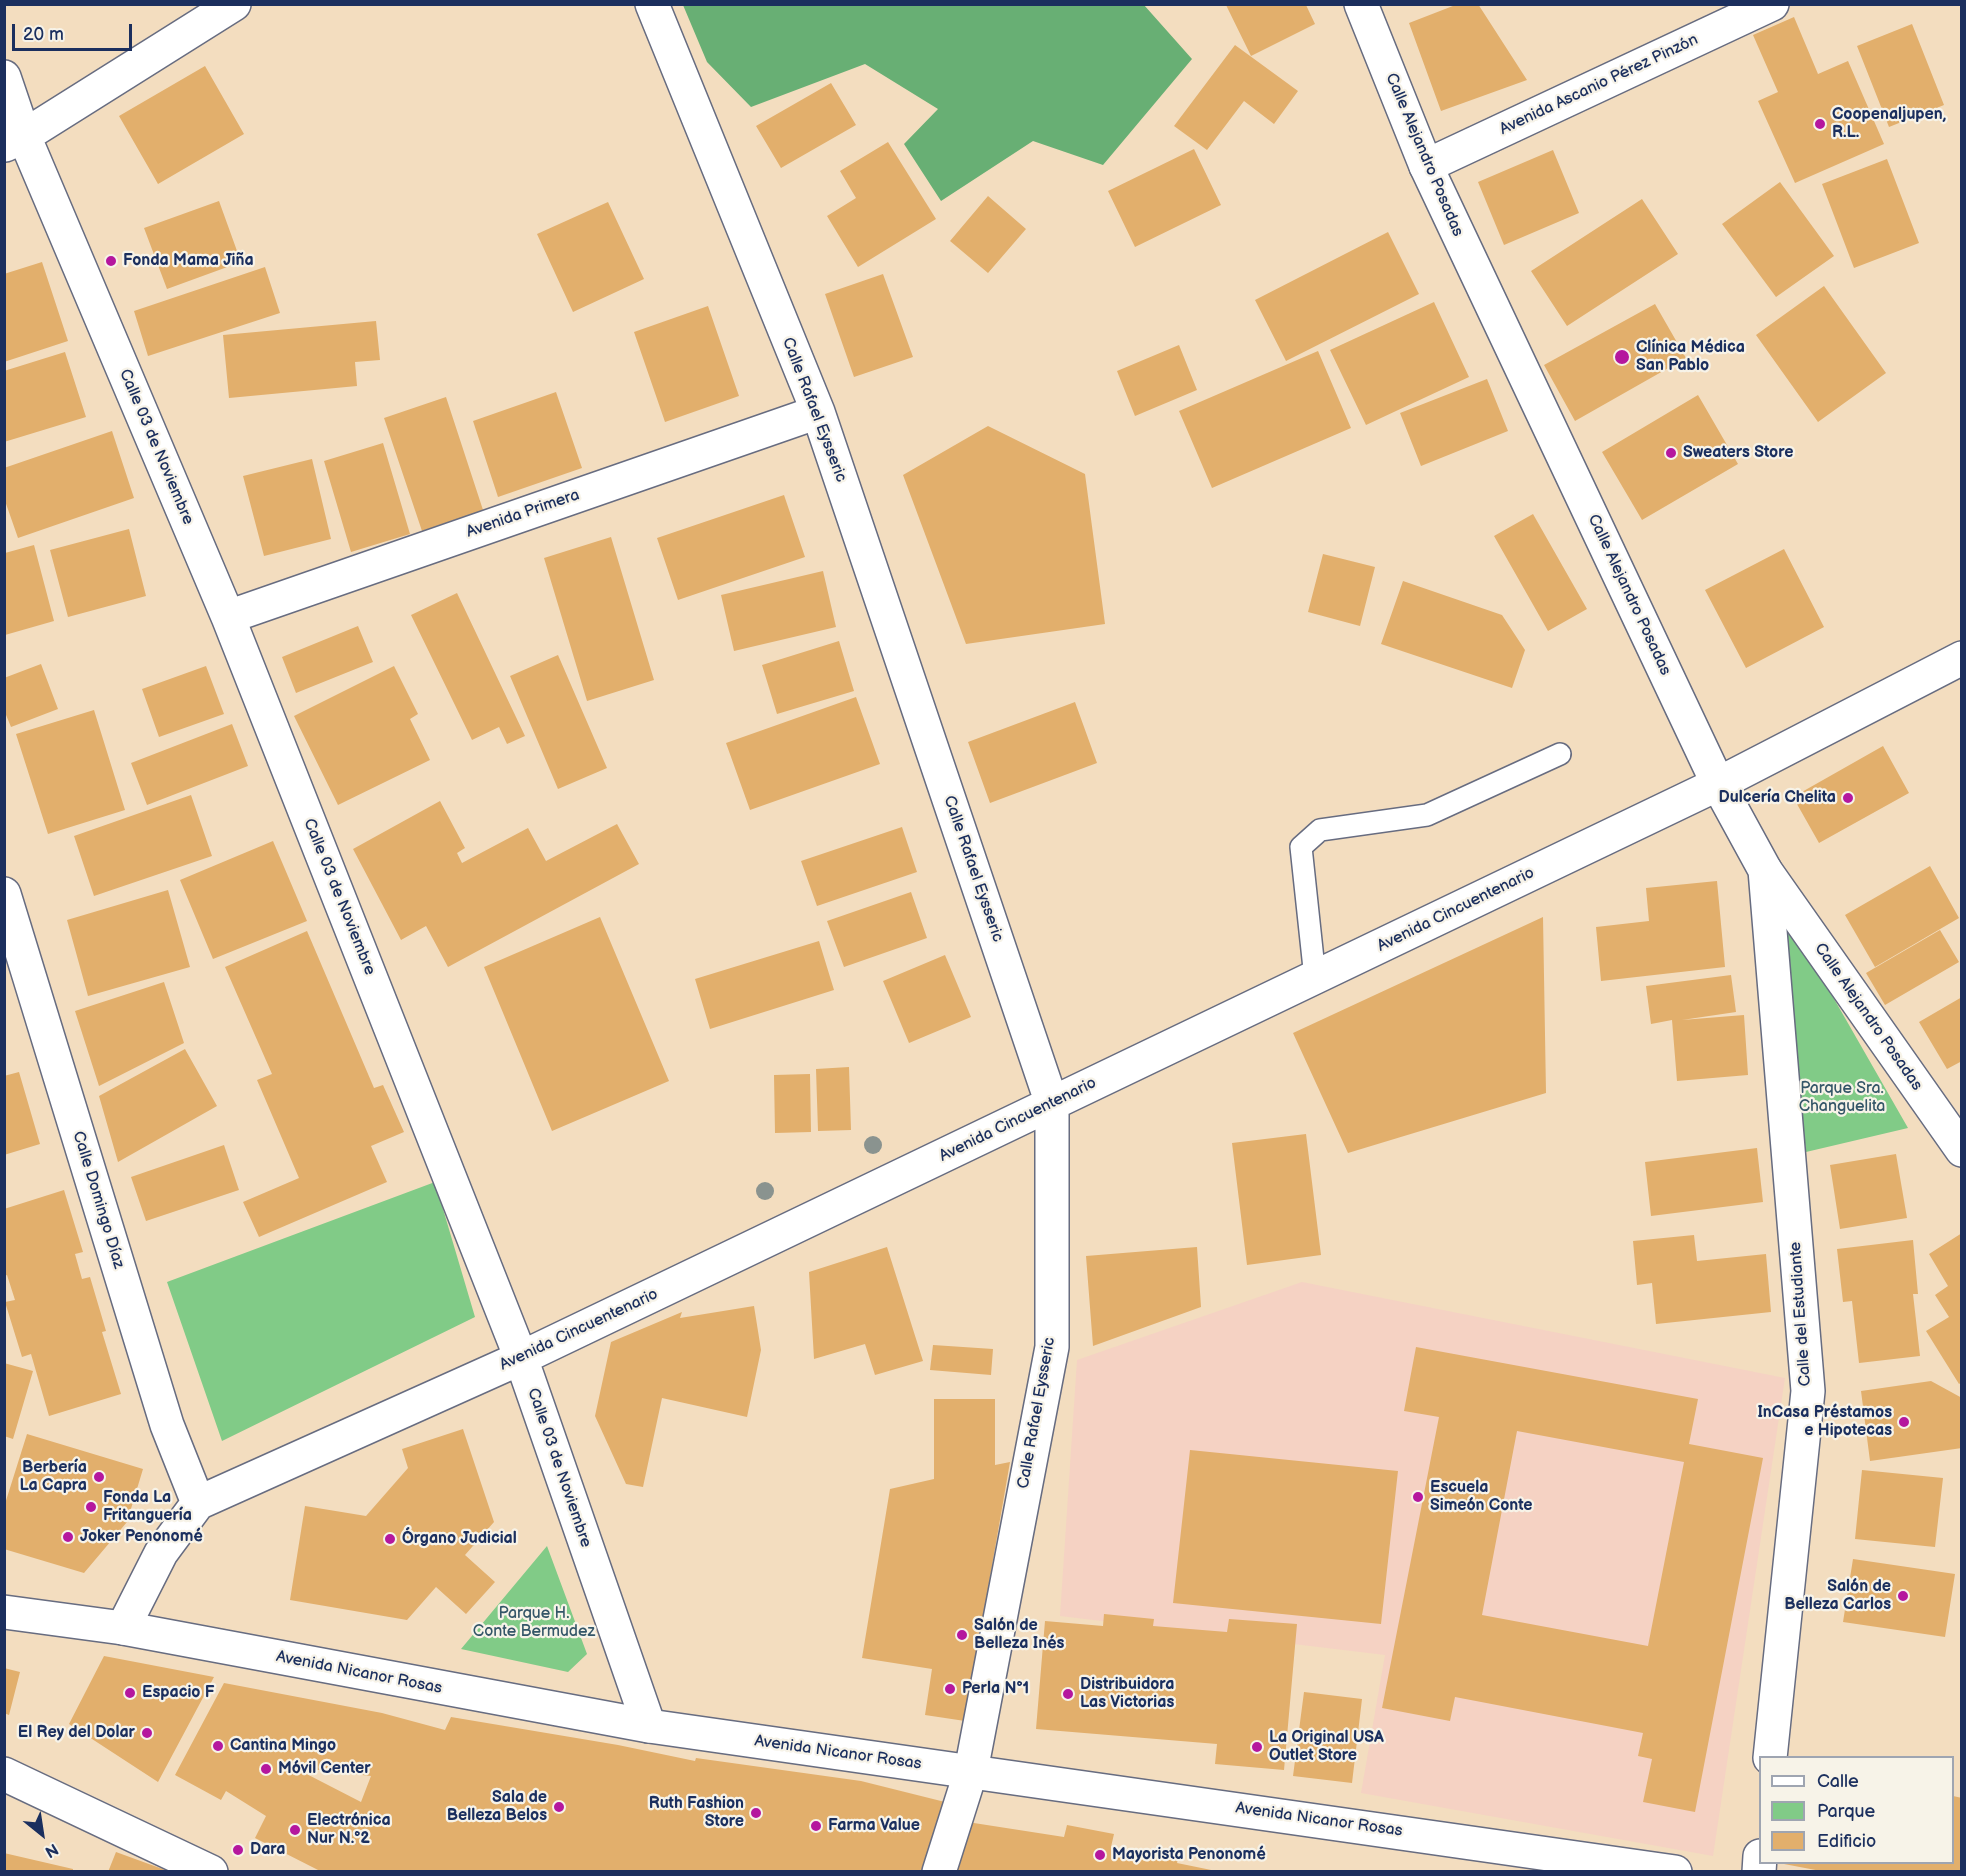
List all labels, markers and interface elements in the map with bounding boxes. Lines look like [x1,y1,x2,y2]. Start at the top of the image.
scale bar [15,12,135,50]
text: 20 m [23,24,64,45]
street label: Avenida Ascanio Pérez Pinzón [1497,30,1701,140]
street label: Calle Alejandro Posadas [1381,70,1467,240]
place label: Coopenaljupen, R.L. [1832,105,1946,143]
marker: Coopenaljupen, R.L. [1813,117,1827,131]
place label: Fonda Mama Jiña [123,251,254,271]
marker: Fonda Mama Jiña [104,254,118,268]
street label: Calle Rafael Eysseric [778,335,850,485]
place label: Clínica Médica San Pablo [1636,338,1745,376]
marker: Clínica Médica San Pablo [1613,348,1631,366]
street label: Calle 03 de Noviembre [115,366,197,528]
place label: Sweaters Store [1683,443,1793,463]
marker: Sweaters Store [1664,446,1678,460]
street label: Avenida Primera [464,486,582,542]
street label: Calle Alejandro Posadas [1583,511,1675,679]
place label: Dulcería Chelita [1719,788,1836,808]
marker: Dulcería Chelita [1841,791,1855,805]
street label: Calle Rafael Eysseric [939,793,1007,945]
street label: Calle 03 de Noviembre [299,816,379,978]
street label: Avenida Cincuentenario [1374,864,1538,956]
street label: Calle Alejandro Posadas [1810,940,1926,1094]
street label: Avenida Cincuentenario [936,1074,1100,1166]
park label: Parque Sra. Changuelita [1799,1079,1885,1117]
street label: Calle Domingo Díaz [68,1129,128,1271]
street label: Calle del Estudiante [1786,1241,1816,1387]
street label: Avenida Cincuentenario [497,1285,661,1375]
street label: Calle Rafael Eysseric [1014,1336,1060,1490]
street label: Calle 03 de Noviembre [523,1386,595,1550]
place label: InCasa Préstamos e Hipotecas [1757,1403,1892,1441]
marker: InCasa Préstamos e Hipotecas [1897,1415,1911,1429]
place label: Berbería La Capra [20,1458,87,1496]
marker: Berbería La Capra [92,1470,106,1484]
place label: Escuela Simeón Conte [1430,1478,1533,1516]
place label: Fonda La Fritanguería [103,1488,192,1526]
marker: Escuela Simeón Conte [1411,1490,1425,1504]
marker: Fonda La Fritanguería [84,1500,98,1514]
place label: Joker Penonomé [80,1527,203,1547]
place label: Órgano Judicial [402,1529,517,1549]
marker: Joker Penonomé [61,1530,75,1544]
marker: Órgano Judicial [383,1532,397,1546]
place label: Salón de Belleza Carlos [1784,1577,1891,1615]
marker: Salón de Belleza Carlos [1896,1589,1910,1603]
park label: Parque H. Conte Bermudez [473,1604,595,1642]
place label: Salón de Belleza Inés [974,1616,1064,1654]
marker: Salón de Belleza Inés [955,1628,969,1642]
street label: Avenida Nicanor Rosas [274,1647,444,1699]
place label: Distribuidora Las Victorias [1080,1675,1175,1713]
place label: Perla N°1 [962,1679,1029,1699]
marker: Perla N°1 [943,1682,957,1696]
place label: Espacio F [142,1683,214,1703]
marker: Espacio F [123,1686,137,1700]
marker: Distribuidora Las Victorias [1061,1687,1075,1701]
place label: El Rey del Dolar [18,1723,135,1743]
marker: El Rey del Dolar [140,1726,154,1740]
place label: La Original USA Outlet Store [1269,1728,1384,1766]
street label: Avenida Nicanor Rosas [753,1732,923,1774]
place label: Cantina Mingo [230,1736,336,1756]
marker: Cantina Mingo [211,1739,225,1753]
marker: La Original USA Outlet Store [1250,1740,1264,1754]
legend [1759,1756,1954,1864]
place label: Móvil Center [278,1759,371,1779]
marker: Móvil Center [259,1762,273,1776]
text: Calle [1817,1771,1859,1792]
place label: Sala de Belleza Belos [447,1788,547,1826]
place label: Ruth Fashion Store [649,1794,744,1832]
street label: Avenida Nicanor Rosas [1234,1799,1404,1841]
marker: Sala de Belleza Belos [552,1800,566,1814]
text: Parque [1817,1801,1875,1822]
north arrow [12,1804,72,1864]
marker: Ruth Fashion Store [749,1806,763,1820]
place label: Electrónica Nur N.°2 [307,1811,391,1849]
place label: Farma Value [828,1816,920,1836]
marker: Farma Value [809,1819,823,1833]
marker: Electrónica Nur N.°2 [288,1823,302,1837]
text: Edificio [1817,1831,1876,1852]
text: N [41,1839,61,1861]
place label: Dara [250,1840,286,1860]
marker: Dara [231,1843,245,1857]
place label: Mayorista Penonomé [1112,1845,1266,1865]
marker: Mayorista Penonomé [1093,1848,1107,1862]

